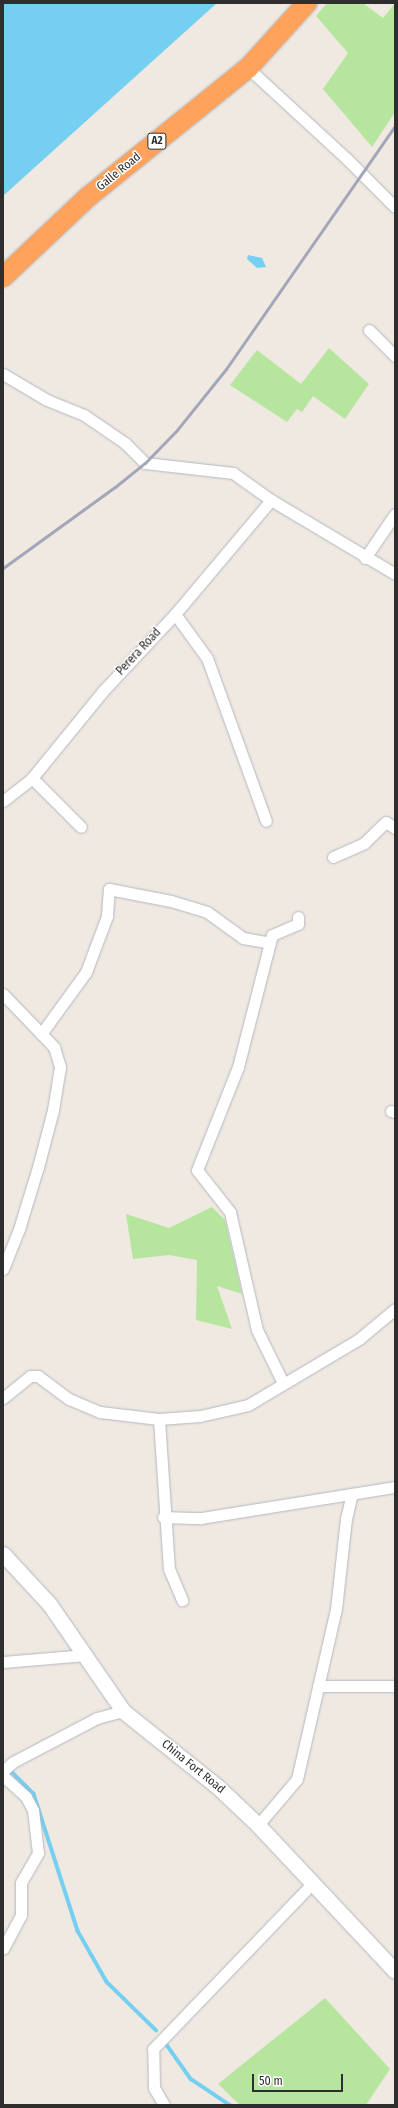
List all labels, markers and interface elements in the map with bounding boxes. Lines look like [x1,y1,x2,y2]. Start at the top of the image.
road number: A2 [147,132,167,150]
street label: Galle Road [94,150,144,194]
street label: Perera Road [114,626,164,678]
street label: China Fort Road [158,1737,228,1797]
scale bar [254,2066,345,2092]
text: 50 m [259,2074,283,2088]

